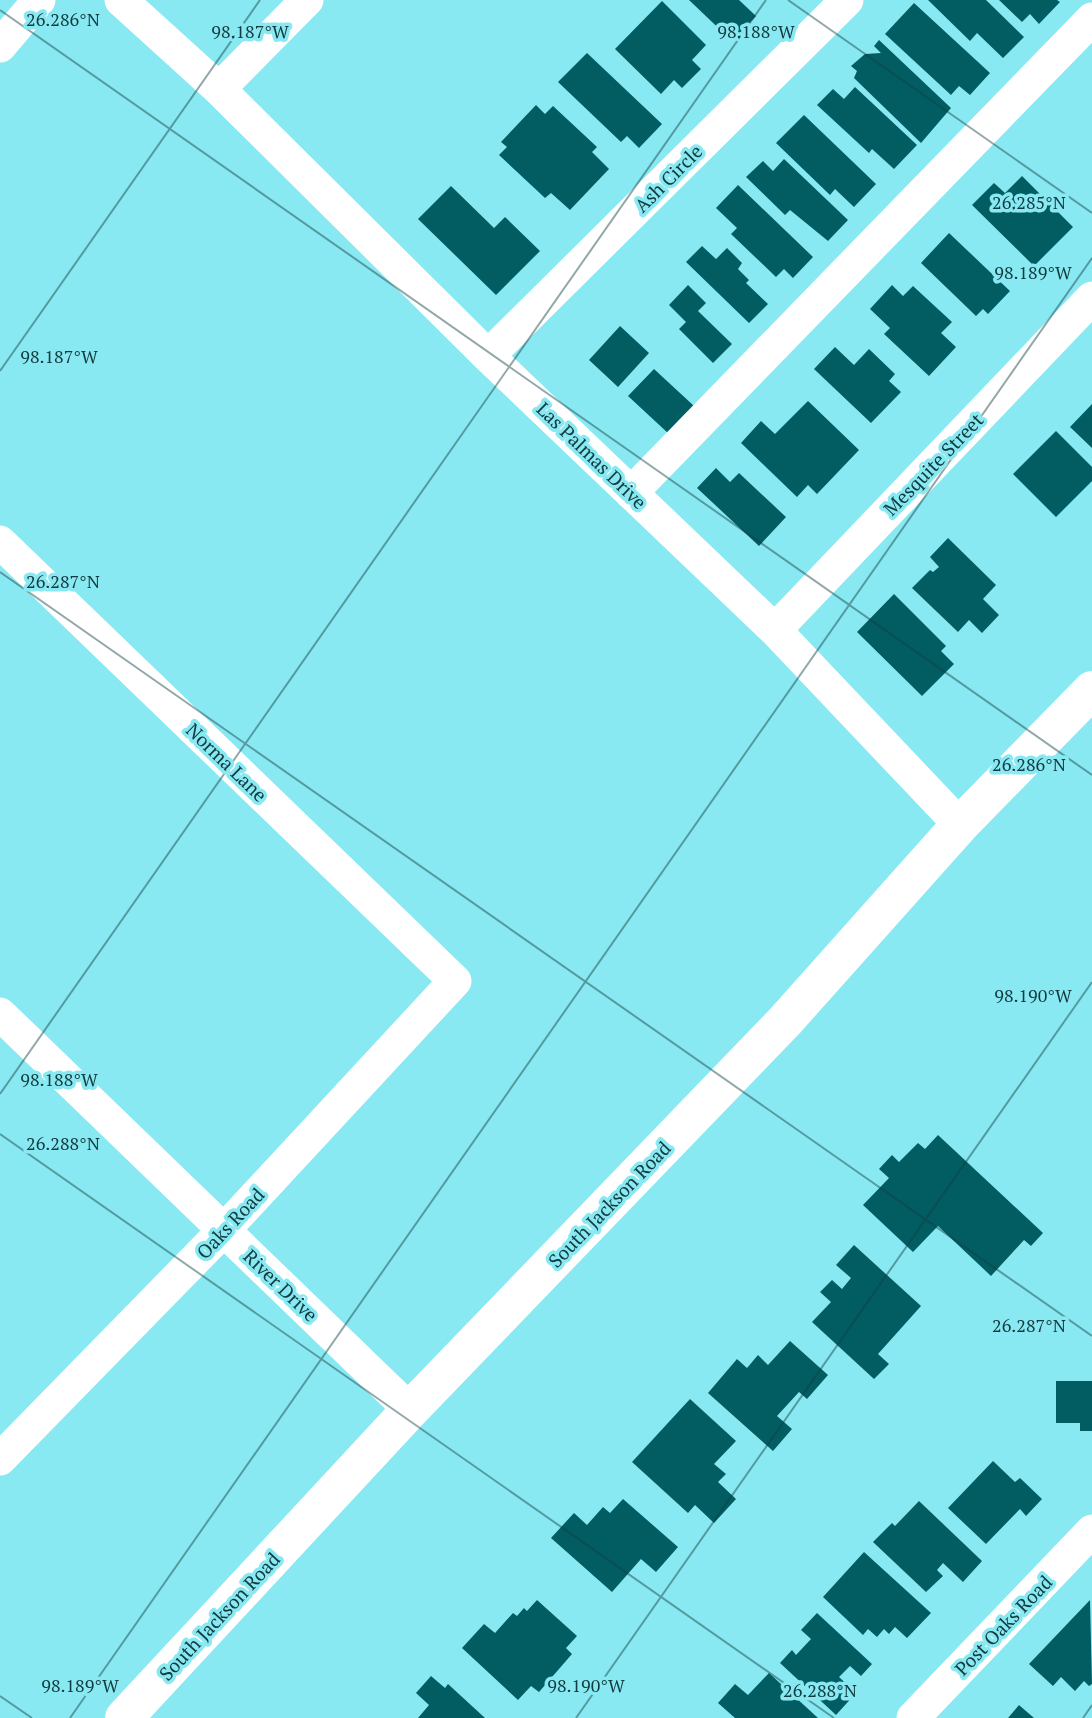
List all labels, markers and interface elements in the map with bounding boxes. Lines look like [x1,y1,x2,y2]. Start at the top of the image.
text: 26.286°N [26,7,100,31]
text: 98.187°W [211,19,289,43]
text: 98.188°W [717,19,795,43]
street label: Ash Circle [629,139,707,217]
text: 26.285°N [992,190,1066,214]
text: 98.189°W [994,260,1072,284]
text: 98.187°W [20,344,98,368]
street label: Las Palmas Drive [532,396,652,514]
street label: Mesquite Street [878,407,988,521]
text: 26.287°N [26,569,100,593]
street label: Norma Lane [181,717,273,807]
text: 26.286°N [992,752,1066,776]
text: 98.190°W [994,983,1072,1007]
text: 98.188°W [20,1067,98,1091]
text: 26.288°N [26,1131,100,1155]
street label: South Jackson Road [542,1135,676,1272]
street label: Oaks Road [191,1182,270,1264]
street label: River Drive [239,1243,323,1327]
text: 26.287°N [992,1313,1066,1337]
street label: South Jackson Road [153,1546,285,1685]
street label: Post Oaks Road [949,1569,1057,1680]
text: 98.189°W [41,1673,119,1697]
text: 98.190°W [547,1673,625,1697]
text: 26.288°N [783,1678,857,1702]

